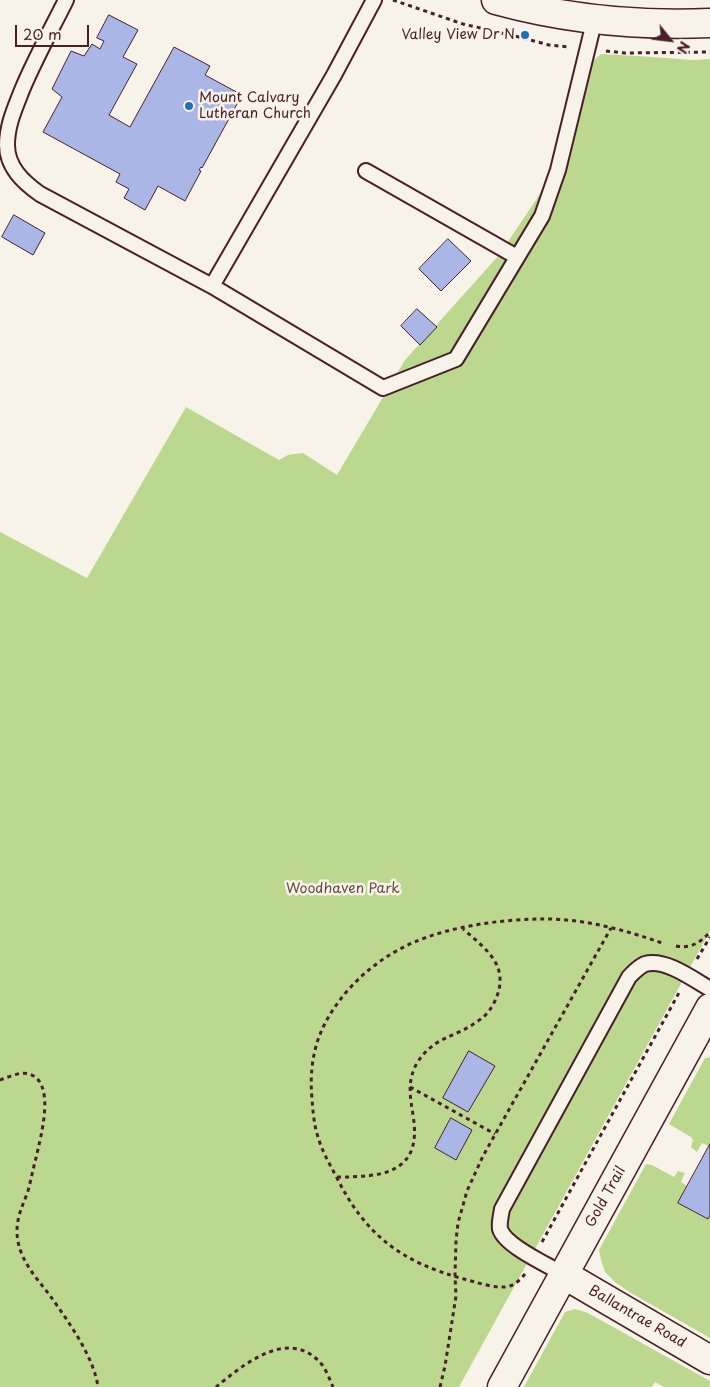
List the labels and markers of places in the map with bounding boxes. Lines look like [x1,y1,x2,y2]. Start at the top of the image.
place label: Valley View Dr N [402,27,515,43]
marker: Valley View Dr N [519,29,531,41]
place label: Mount Calvary Lutheran Church [199,90,311,122]
marker: Mount Calvary Lutheran Church [183,100,195,112]

